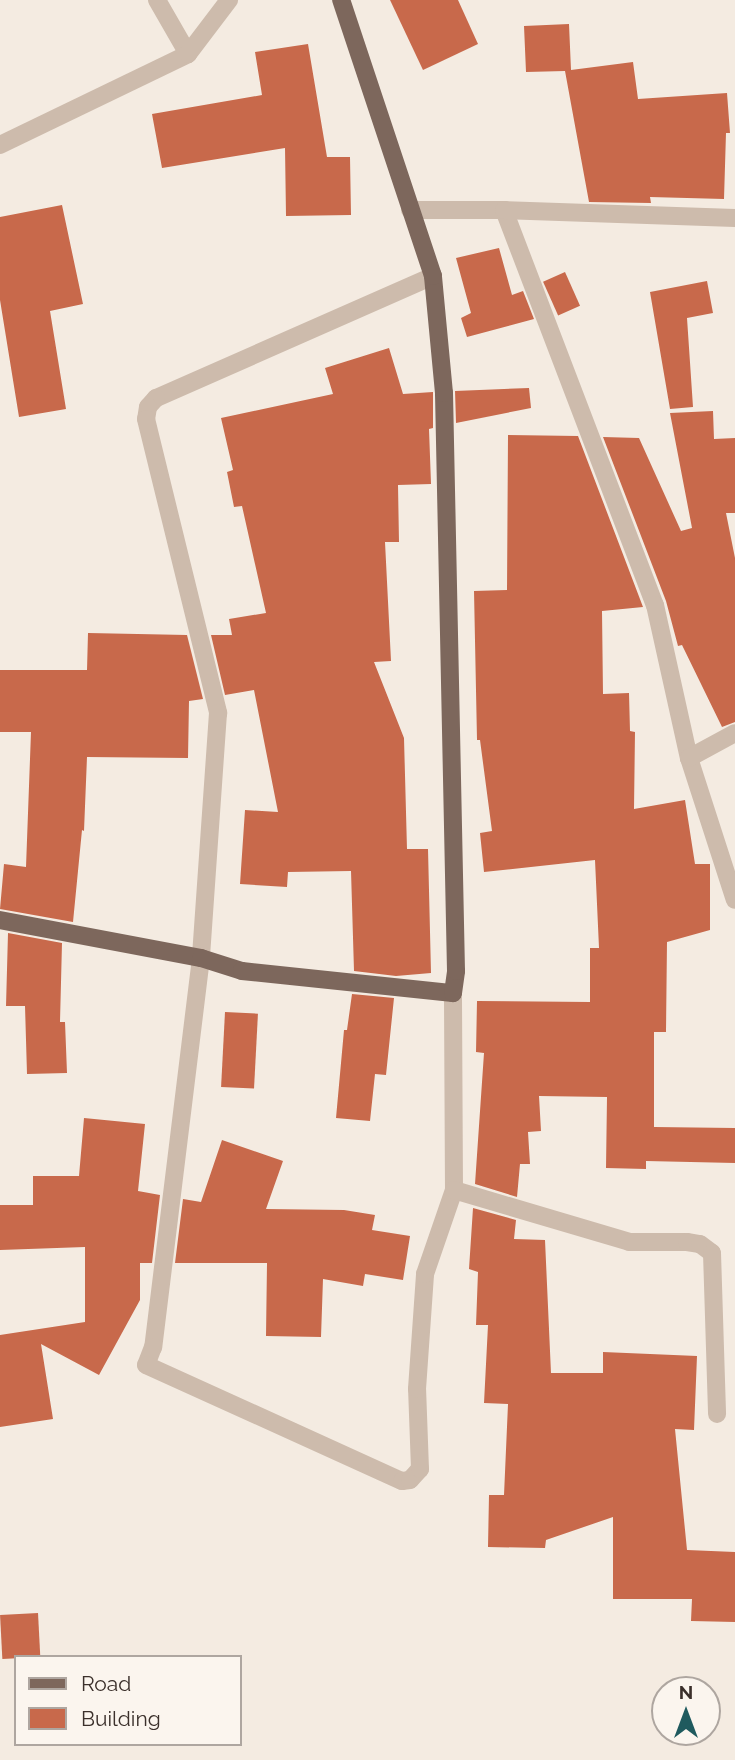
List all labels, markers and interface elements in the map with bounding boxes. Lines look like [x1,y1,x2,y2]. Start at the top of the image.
legend [14,1655,242,1746]
text: Road [81,1671,131,1696]
north arrow [651,1676,721,1746]
text: N [679,1681,693,1703]
text: Building [81,1706,161,1731]

